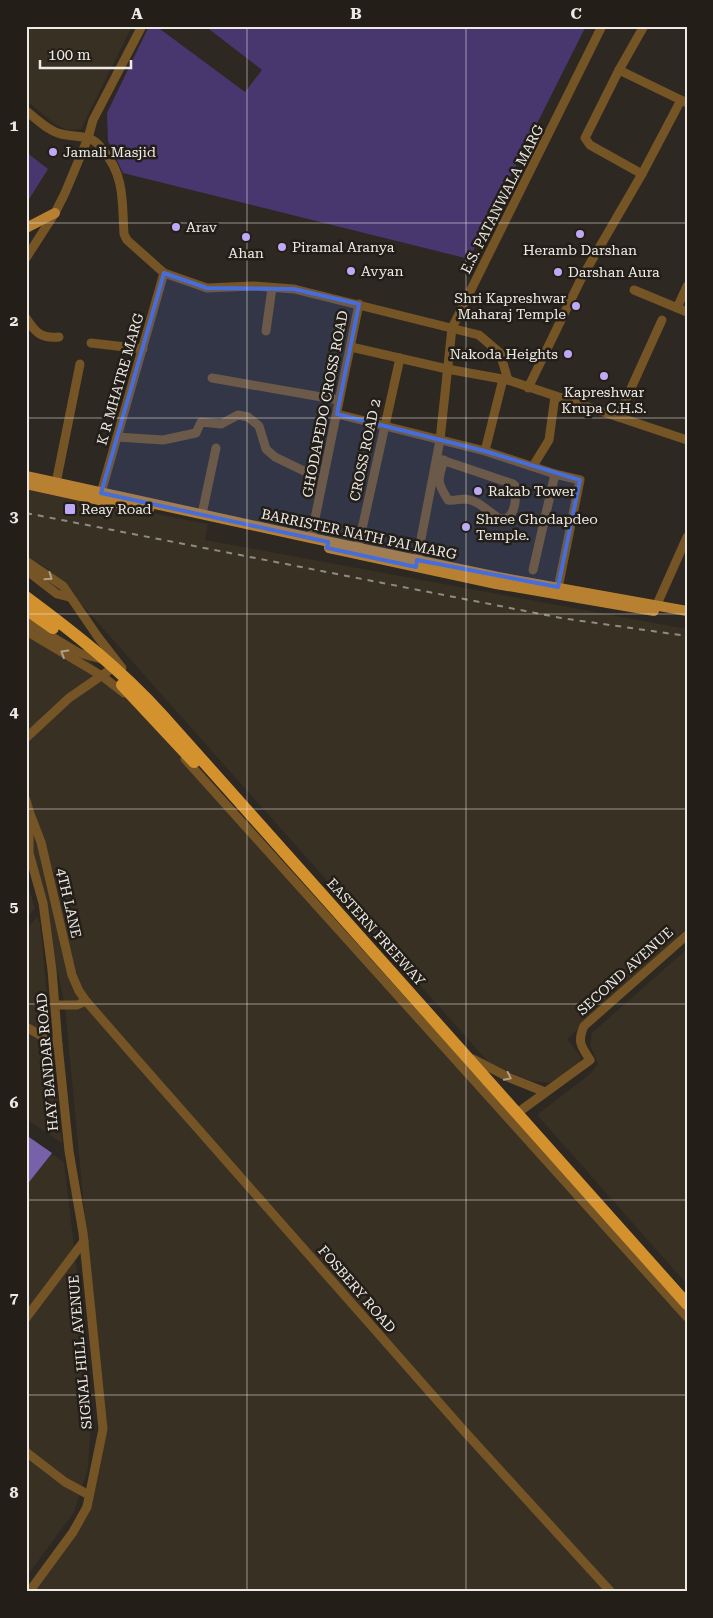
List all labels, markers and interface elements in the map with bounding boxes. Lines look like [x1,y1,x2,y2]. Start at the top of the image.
text: A [131,4,143,23]
text: B [350,4,362,23]
text: C [570,4,582,23]
scale bar [40,38,131,70]
text: 100 m [48,46,91,64]
text: 1 [10,116,19,135]
street label: E.S. PATANWALA MARG [457,122,547,276]
place label: Jamali Masjid [63,144,156,160]
marker: Jamali Masjid [47,146,59,158]
place label: Arav [186,219,218,235]
marker: Arav [170,221,182,233]
marker: Heramb Darshan [574,228,586,240]
marker: Ahan [240,231,252,243]
place label: Piramal Aranya [292,239,395,255]
marker: Piramal Aranya [276,241,288,253]
place label: Heramb Darshan [523,242,637,258]
place label: Ahan [228,245,264,261]
place label: Avyan [361,263,403,279]
place label: Darshan Aura [568,264,660,280]
marker: Avyan [345,265,357,277]
marker: Darshan Aura [552,266,564,278]
place label: Shri Kapreshwar Maharaj Temple [454,290,566,322]
marker: Shri Kapreshwar Maharaj Temple [570,300,582,312]
street label: GHODAPEDO CROSS ROAD [299,309,351,499]
text: 2 [10,311,19,330]
street label: K R MHATRE MARG [93,311,147,447]
place label: Nakoda Heights [450,346,558,362]
marker: Nakoda Heights [562,348,574,360]
marker: Kapreshwar Krupa C.H.S. [598,370,610,382]
place label: Kapreshwar Krupa C.H.S. [561,384,647,416]
street label: CROSS ROAD 2 [346,397,384,503]
place label: Rakab Tower [488,483,575,499]
marker: Rakab Tower [472,485,484,497]
place label: Reay Road [81,501,152,517]
marker: Reay Road [63,502,77,516]
street label: BARRISTER NATH PAI MARG [260,505,458,563]
text: 3 [10,507,19,526]
place label: Shree Ghodapdeo Temple. [476,511,598,543]
marker: Shree Ghodapdeo Temple. [460,521,472,533]
one-way arrow [44,571,53,580]
one-way arrow [61,650,70,660]
text: 4 [10,702,19,721]
street label: 4TH LANE [53,867,85,939]
street label: EASTERN FREEWAY [324,875,429,989]
text: 5 [10,897,19,916]
street label: SECOND AVENUE [574,924,676,1018]
street label: HAY BANDAR ROAD [33,992,61,1132]
one-way arrow [503,1071,512,1081]
text: 6 [10,1093,19,1112]
street label: FOSBERY ROAD [315,1242,399,1336]
street label: SIGNAL HILL AVENUE [65,1274,95,1430]
text: 7 [10,1288,19,1307]
text: 8 [10,1483,19,1502]

